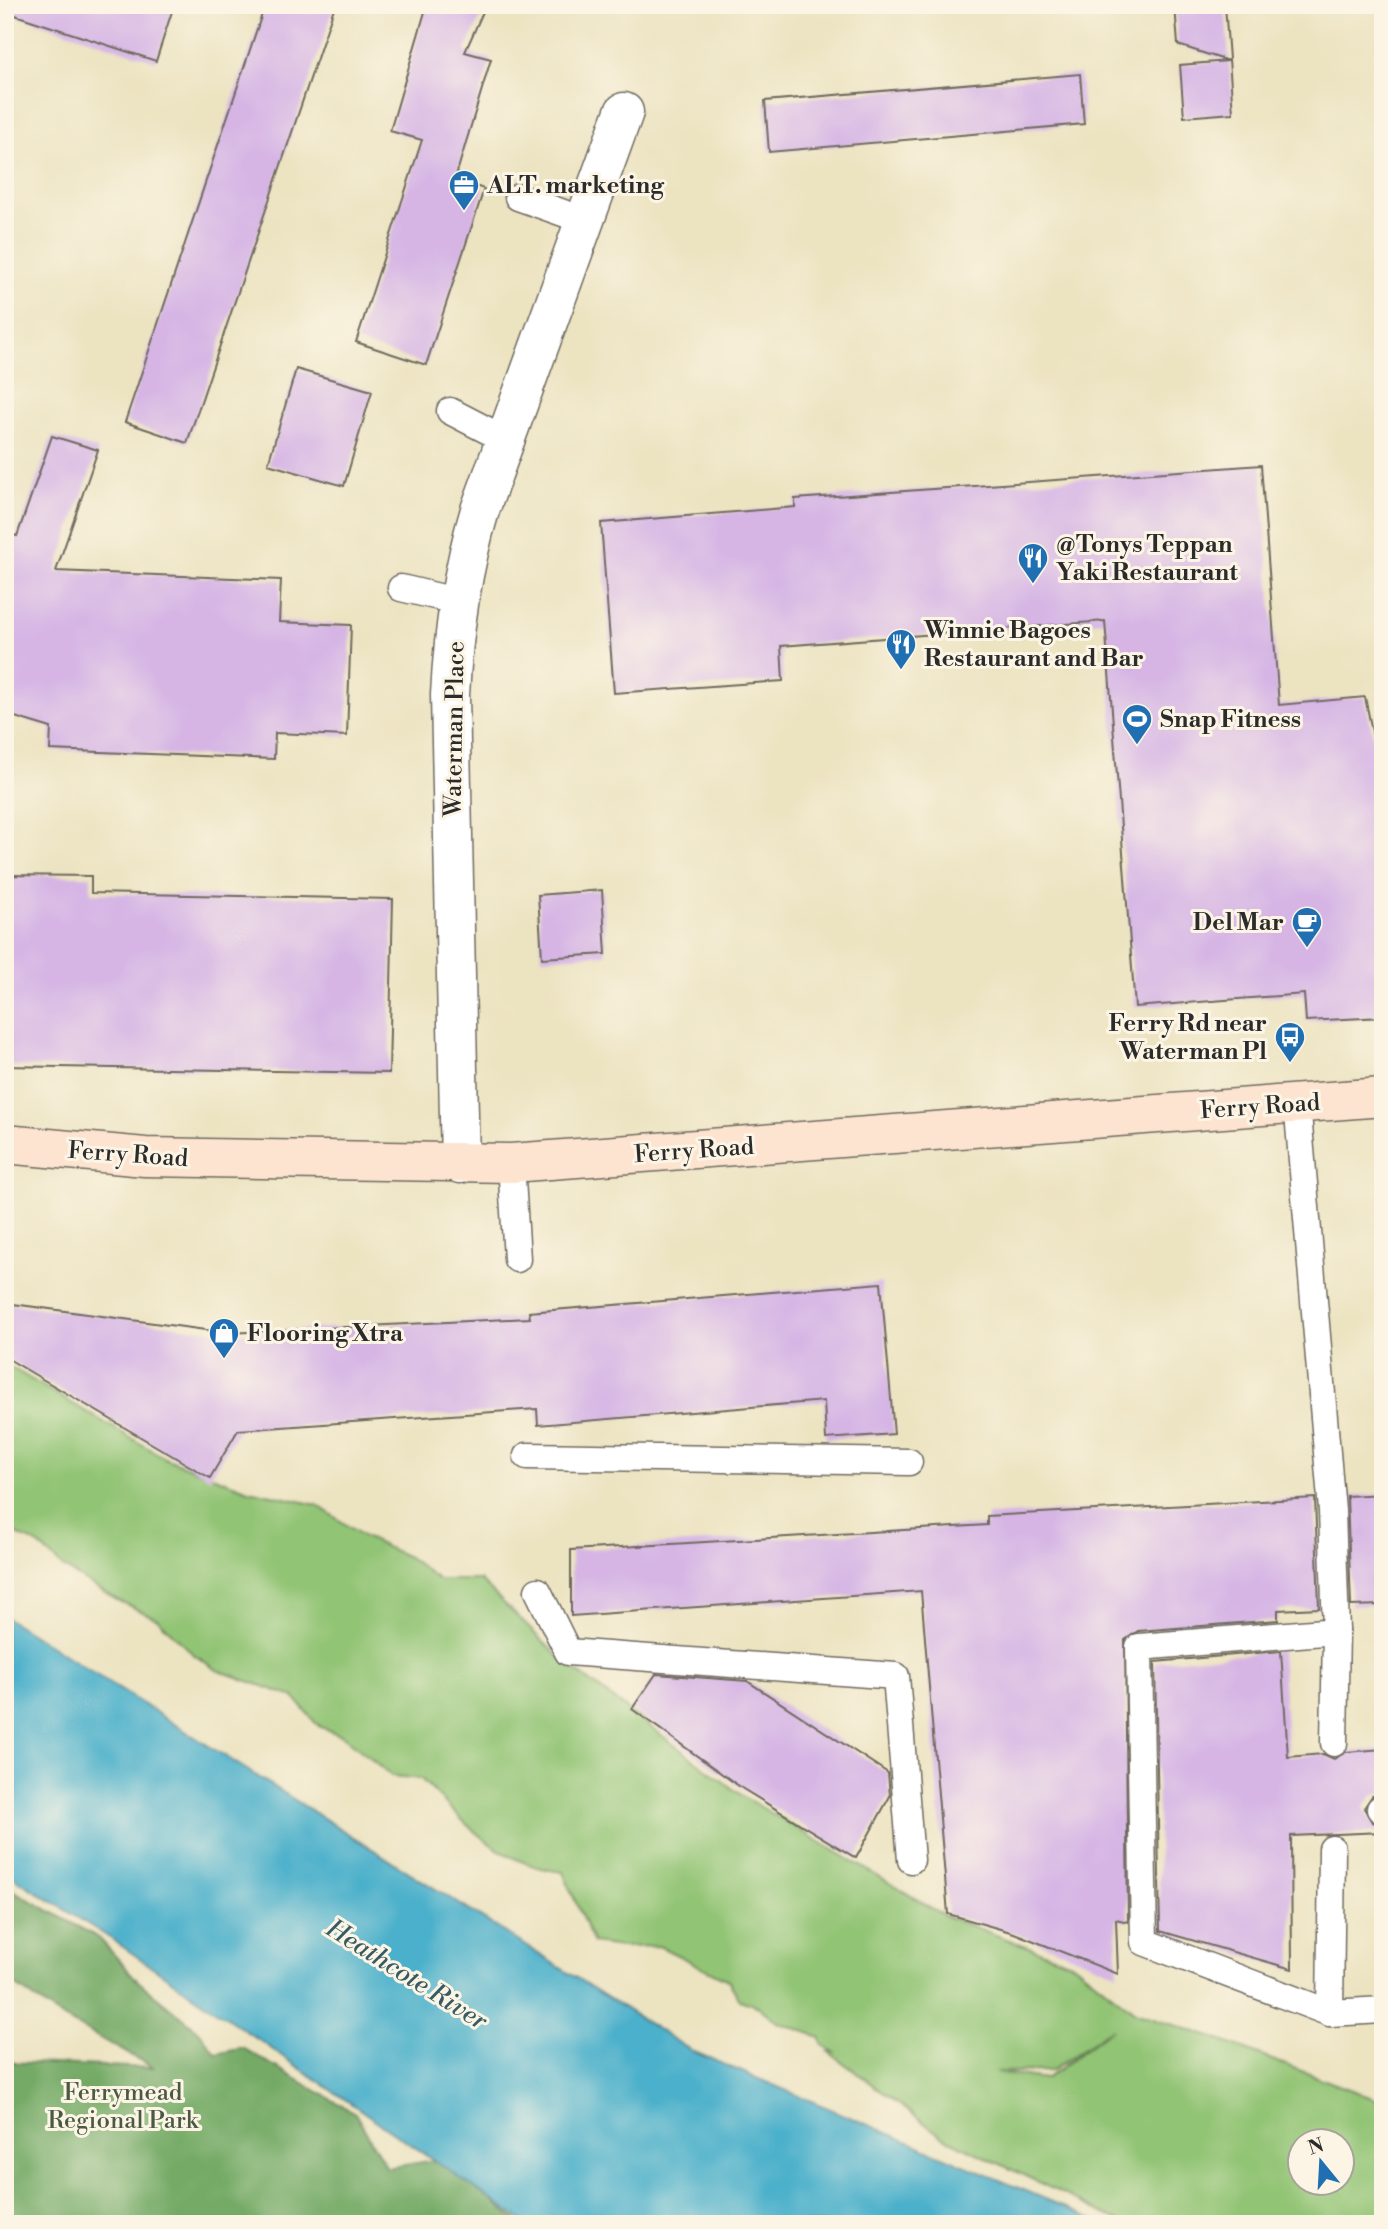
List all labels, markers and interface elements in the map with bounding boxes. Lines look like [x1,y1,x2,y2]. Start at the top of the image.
office icon: ALT. marketing [447,168,481,212]
place label: ALT. marketing [486,171,665,201]
place label: @Tonys Teppan Yaki Restaurant [1056,530,1238,588]
restaurant icon: @Tonys Teppan Yaki Restaurant [1016,541,1050,585]
place label: Winnie Bagoes Restaurant and Bar [923,616,1144,674]
restaurant icon: Winnie Bagoes Restaurant and Bar [884,627,918,671]
street label: Waterman Place [438,641,472,818]
sports icon: Snap Fitness [1120,702,1154,746]
place label: Snap Fitness [1160,705,1301,735]
cafe icon: Del Mar [1290,905,1324,949]
place label: Del Mar [1193,908,1284,938]
place label: Ferry Rd near Waterman Pl [1108,1009,1267,1067]
bus stop icon: Ferry Rd near Waterman Pl [1273,1020,1307,1064]
street label: Ferry Road [1199,1088,1322,1126]
street label: Ferry Road [633,1132,756,1170]
street label: Ferry Road [67,1136,190,1174]
shop icon: Flooring Xtra [207,1316,241,1360]
place label: Flooring Xtra [247,1319,404,1349]
water label: Heathcote River [319,1912,494,2038]
park label: Ferrymead Regional Park [48,2078,200,2136]
north arrow [1286,2128,1356,2198]
text: N [1305,2133,1327,2161]

